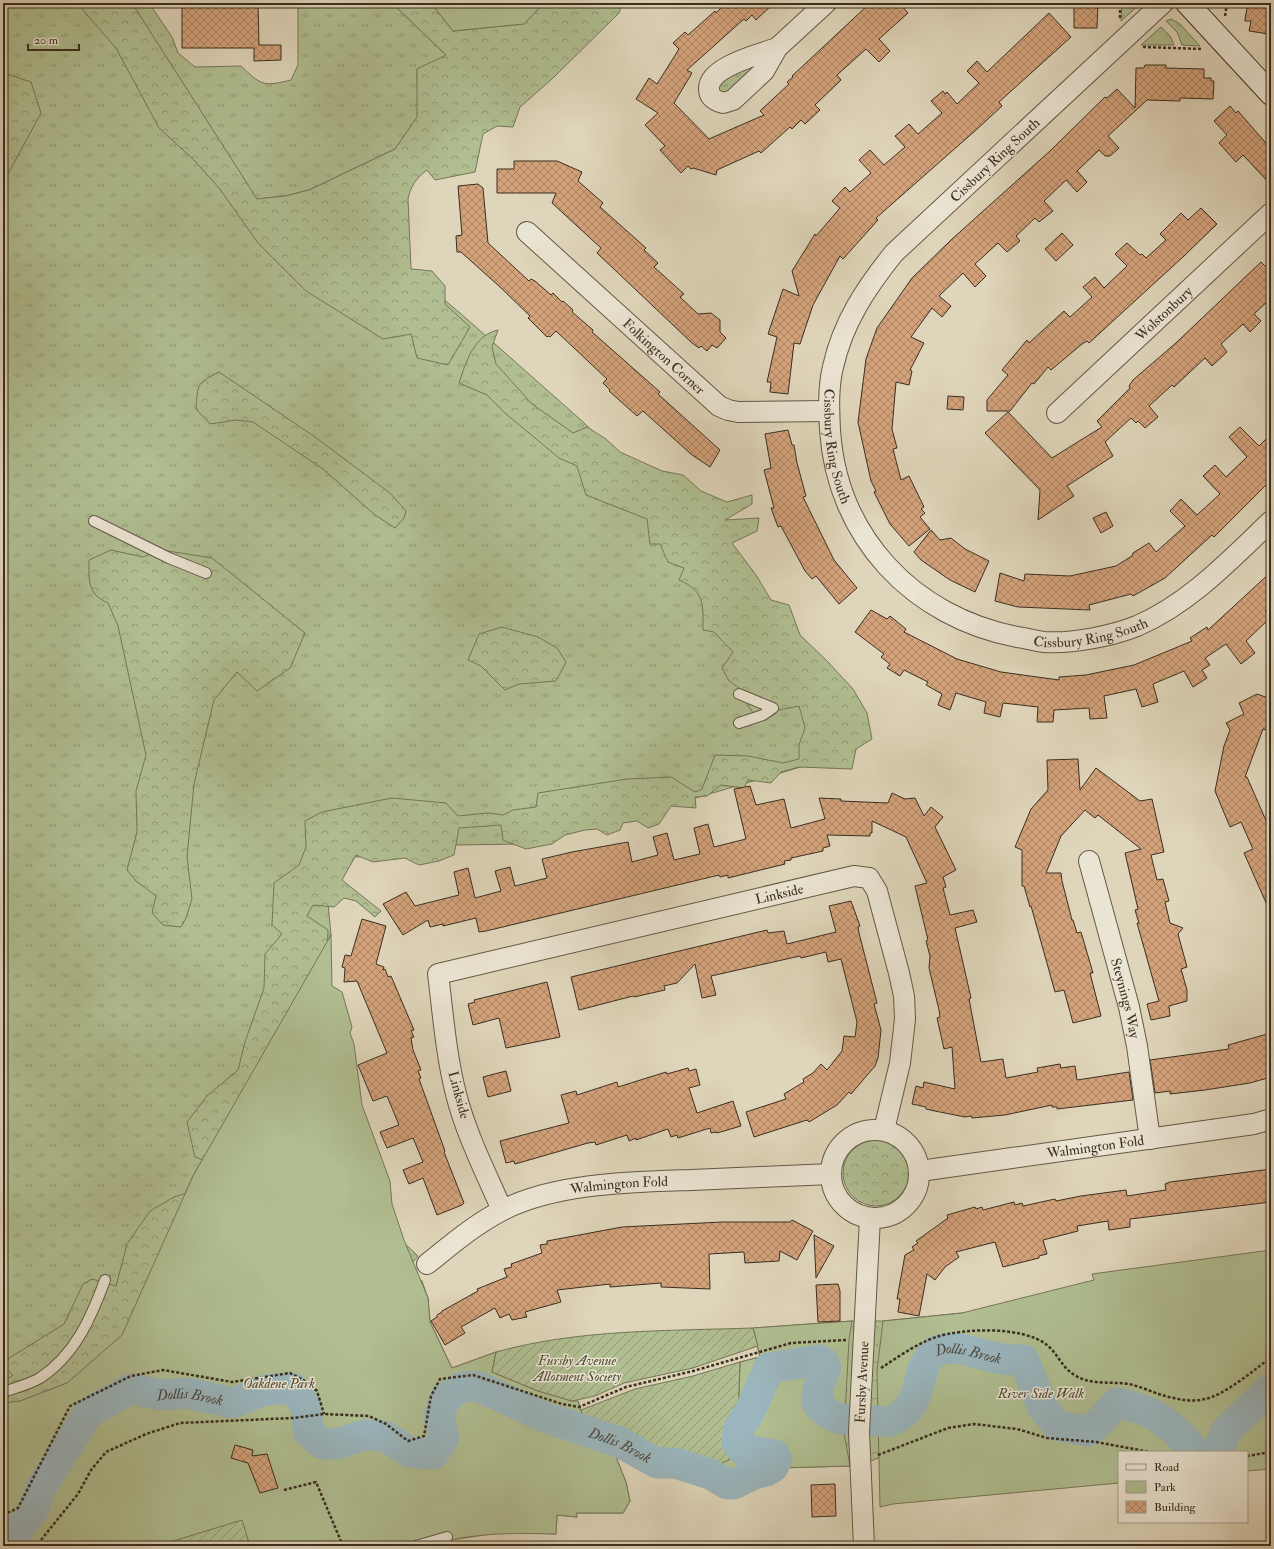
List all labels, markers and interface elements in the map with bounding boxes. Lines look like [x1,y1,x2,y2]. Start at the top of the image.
scale bar [28,26,79,52]
text: 20 m [34,33,59,48]
street label: Cissbury Ring South [947,114,1044,207]
street label: Wolstonbury [1131,282,1197,345]
street label: Folkington Corner [619,315,709,398]
street label: Cissbury Ring South [821,388,855,507]
street label: Cissbury Ring South [1032,614,1151,651]
street label: Linkside [754,880,805,907]
street label: Steynings Way [1107,956,1144,1041]
street label: Linkside [444,1069,474,1121]
street label: Walmington Fold [1045,1131,1145,1162]
street label: Walmington Fold [568,1172,668,1198]
water label: Dollis Brook [932,1339,1003,1368]
street label: Fursby Avenue [851,1341,872,1424]
park label: Fursby Avenue Allotment Society [531,1352,621,1385]
park label: Oakdene Park [243,1375,315,1392]
water label: Dollis Brook [155,1383,225,1410]
park label: River Side Walk [997,1385,1084,1402]
water label: Dollis Brook [585,1423,655,1468]
legend [1118,1451,1248,1523]
text: Road [1154,1460,1179,1475]
text: Park [1154,1480,1176,1495]
text: Building [1154,1500,1197,1515]

